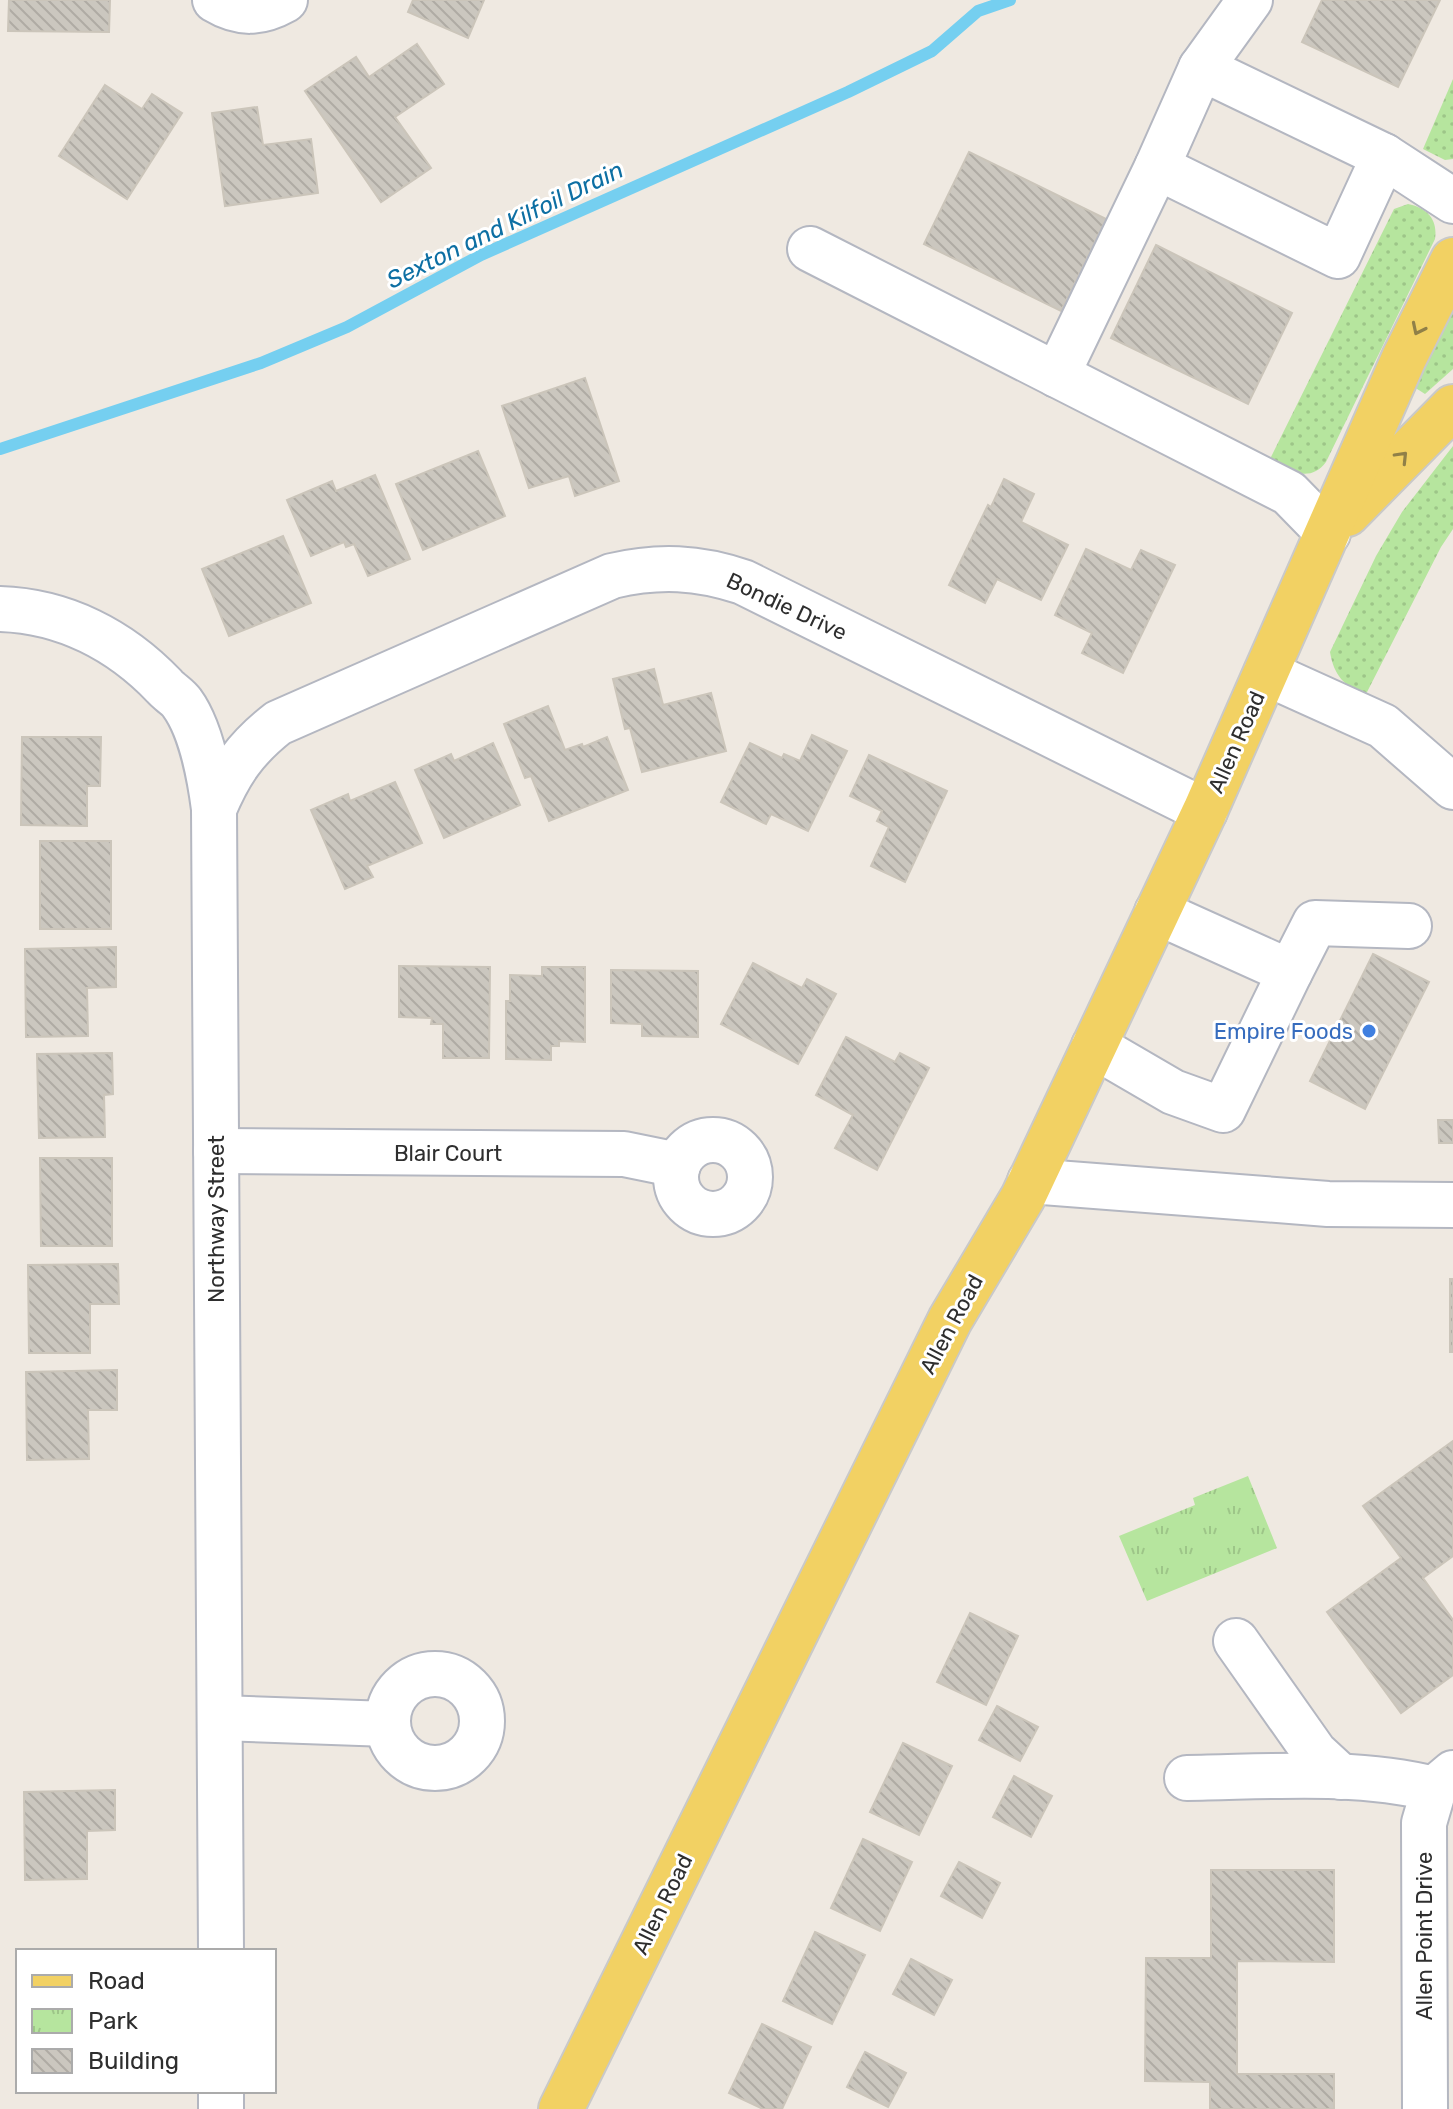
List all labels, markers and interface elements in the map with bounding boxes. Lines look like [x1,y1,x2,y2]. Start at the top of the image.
water label: Sexton and Kilfoil Drain [382,155,628,295]
one-way arrow [1413,321,1428,336]
one-way arrow [1393,452,1408,466]
street label: Bondie Drive [722,567,851,646]
street label: Allen Road [1202,687,1271,797]
place label: Empire Foods [1214,1018,1353,1045]
marker: Empire Foods [1360,1022,1378,1040]
street label: Northway Street [203,1135,230,1303]
street label: Blair Court [394,1140,503,1167]
street label: Allen Road [914,1270,989,1379]
street label: Allen Road [627,1849,698,1959]
street label: Allen Point Drive [1411,1852,1438,2020]
legend [16,1949,276,2093]
text: Road [88,1967,145,1995]
text: Park [88,2007,139,2035]
text: Building [88,2047,179,2075]

